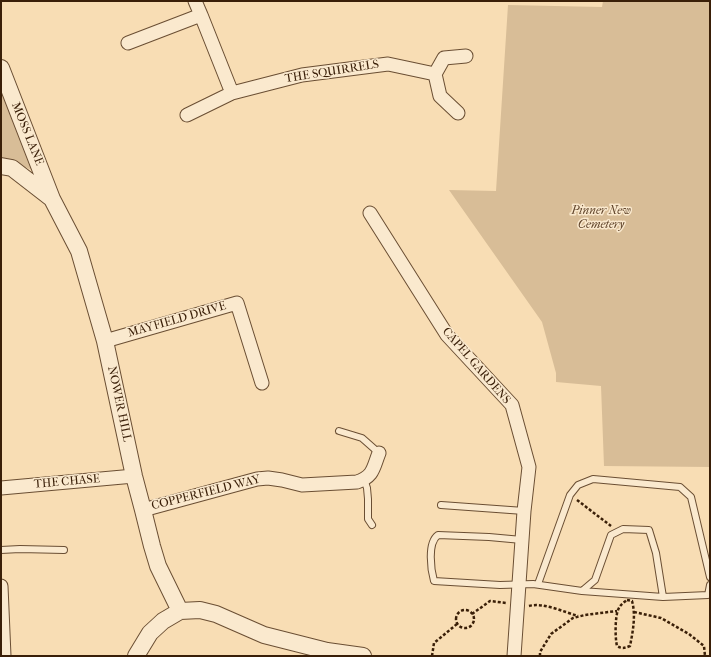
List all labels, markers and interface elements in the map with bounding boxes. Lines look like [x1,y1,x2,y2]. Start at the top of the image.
street label: THE SQUIRRELS [284,57,380,87]
street label: MOSS LANE [8,100,46,168]
park label: Pinner New Cemetery [571,204,631,232]
street label: MAYFIELD DRIVE [126,299,228,341]
street label: CAPEL GARDENS [439,325,513,407]
street label: NOWER HILL [104,365,134,443]
street label: THE CHASE [33,472,101,492]
street label: COPPERFIELD WAY [150,472,262,514]

